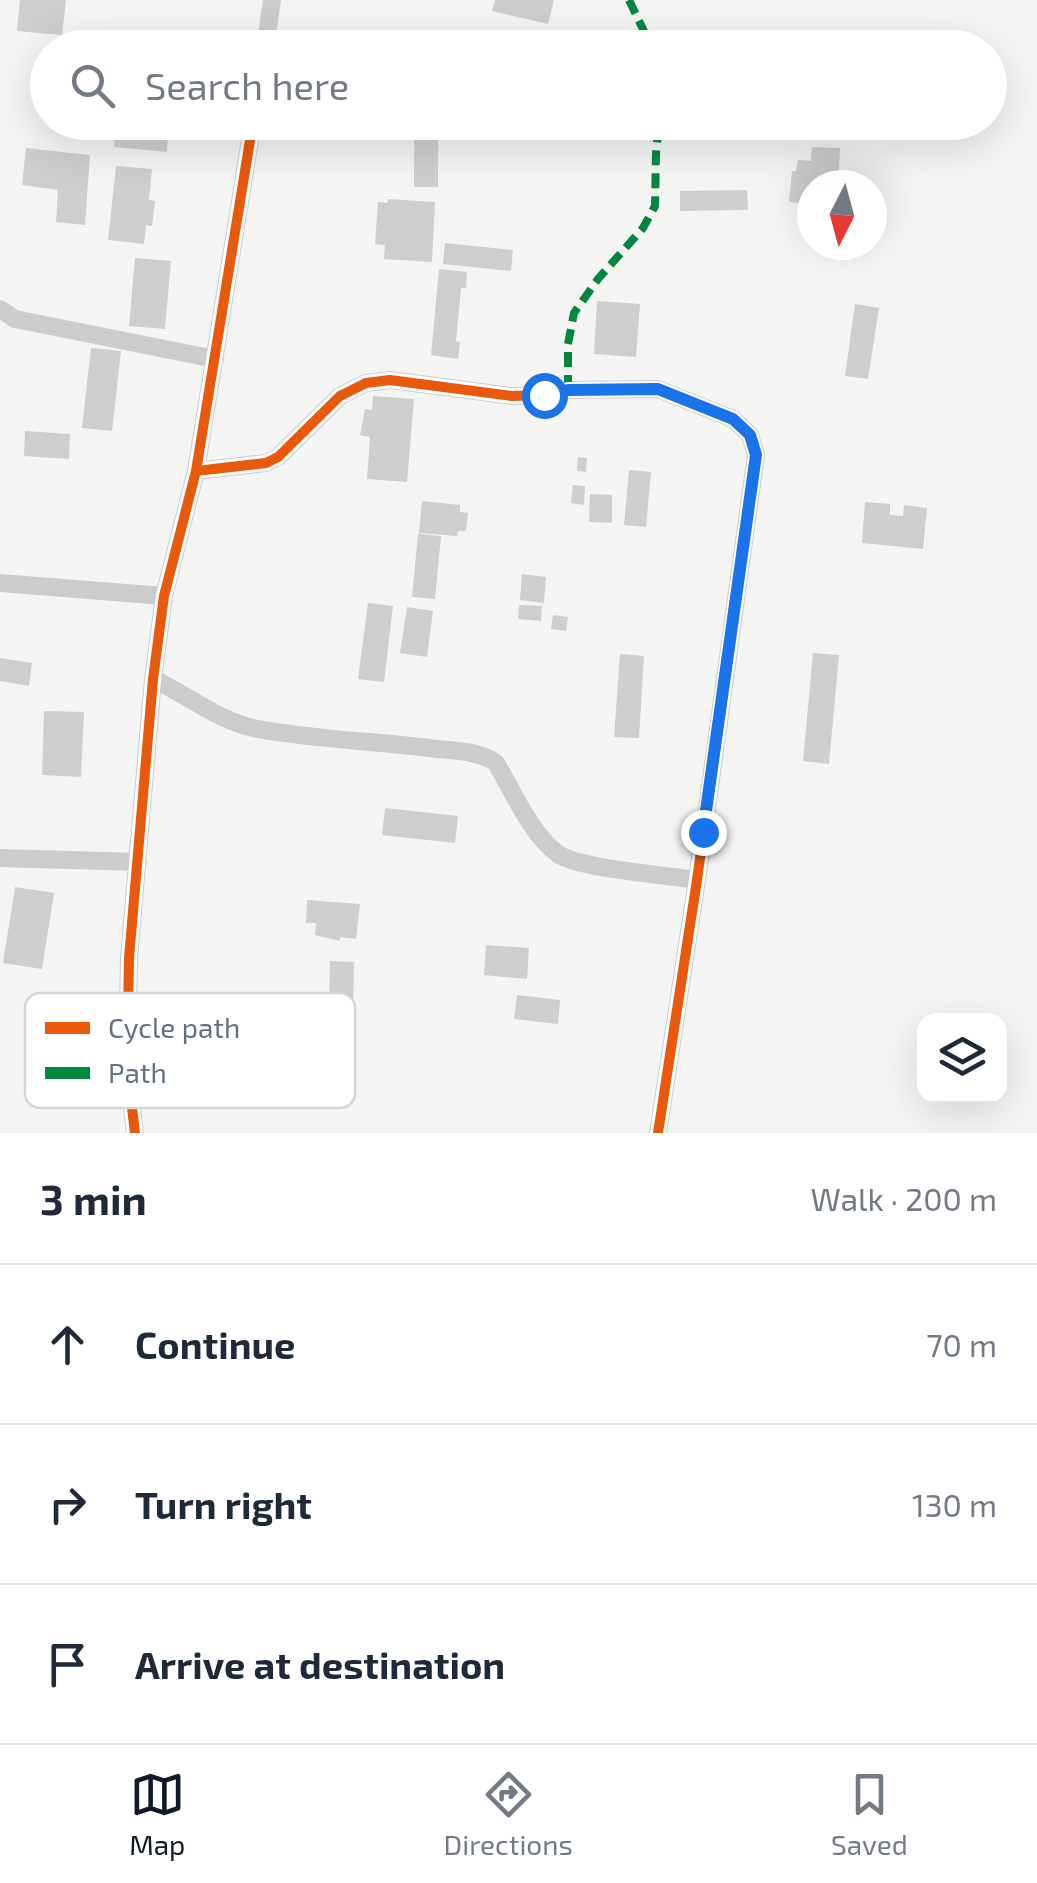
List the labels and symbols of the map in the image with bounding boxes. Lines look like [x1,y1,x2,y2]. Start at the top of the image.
north arrow [797,170,887,260]
route start [522,373,568,419]
route end [681,810,727,856]
legend [25,993,355,1108]
text: Cycle path [108,1010,240,1044]
text: Path [108,1055,167,1089]

